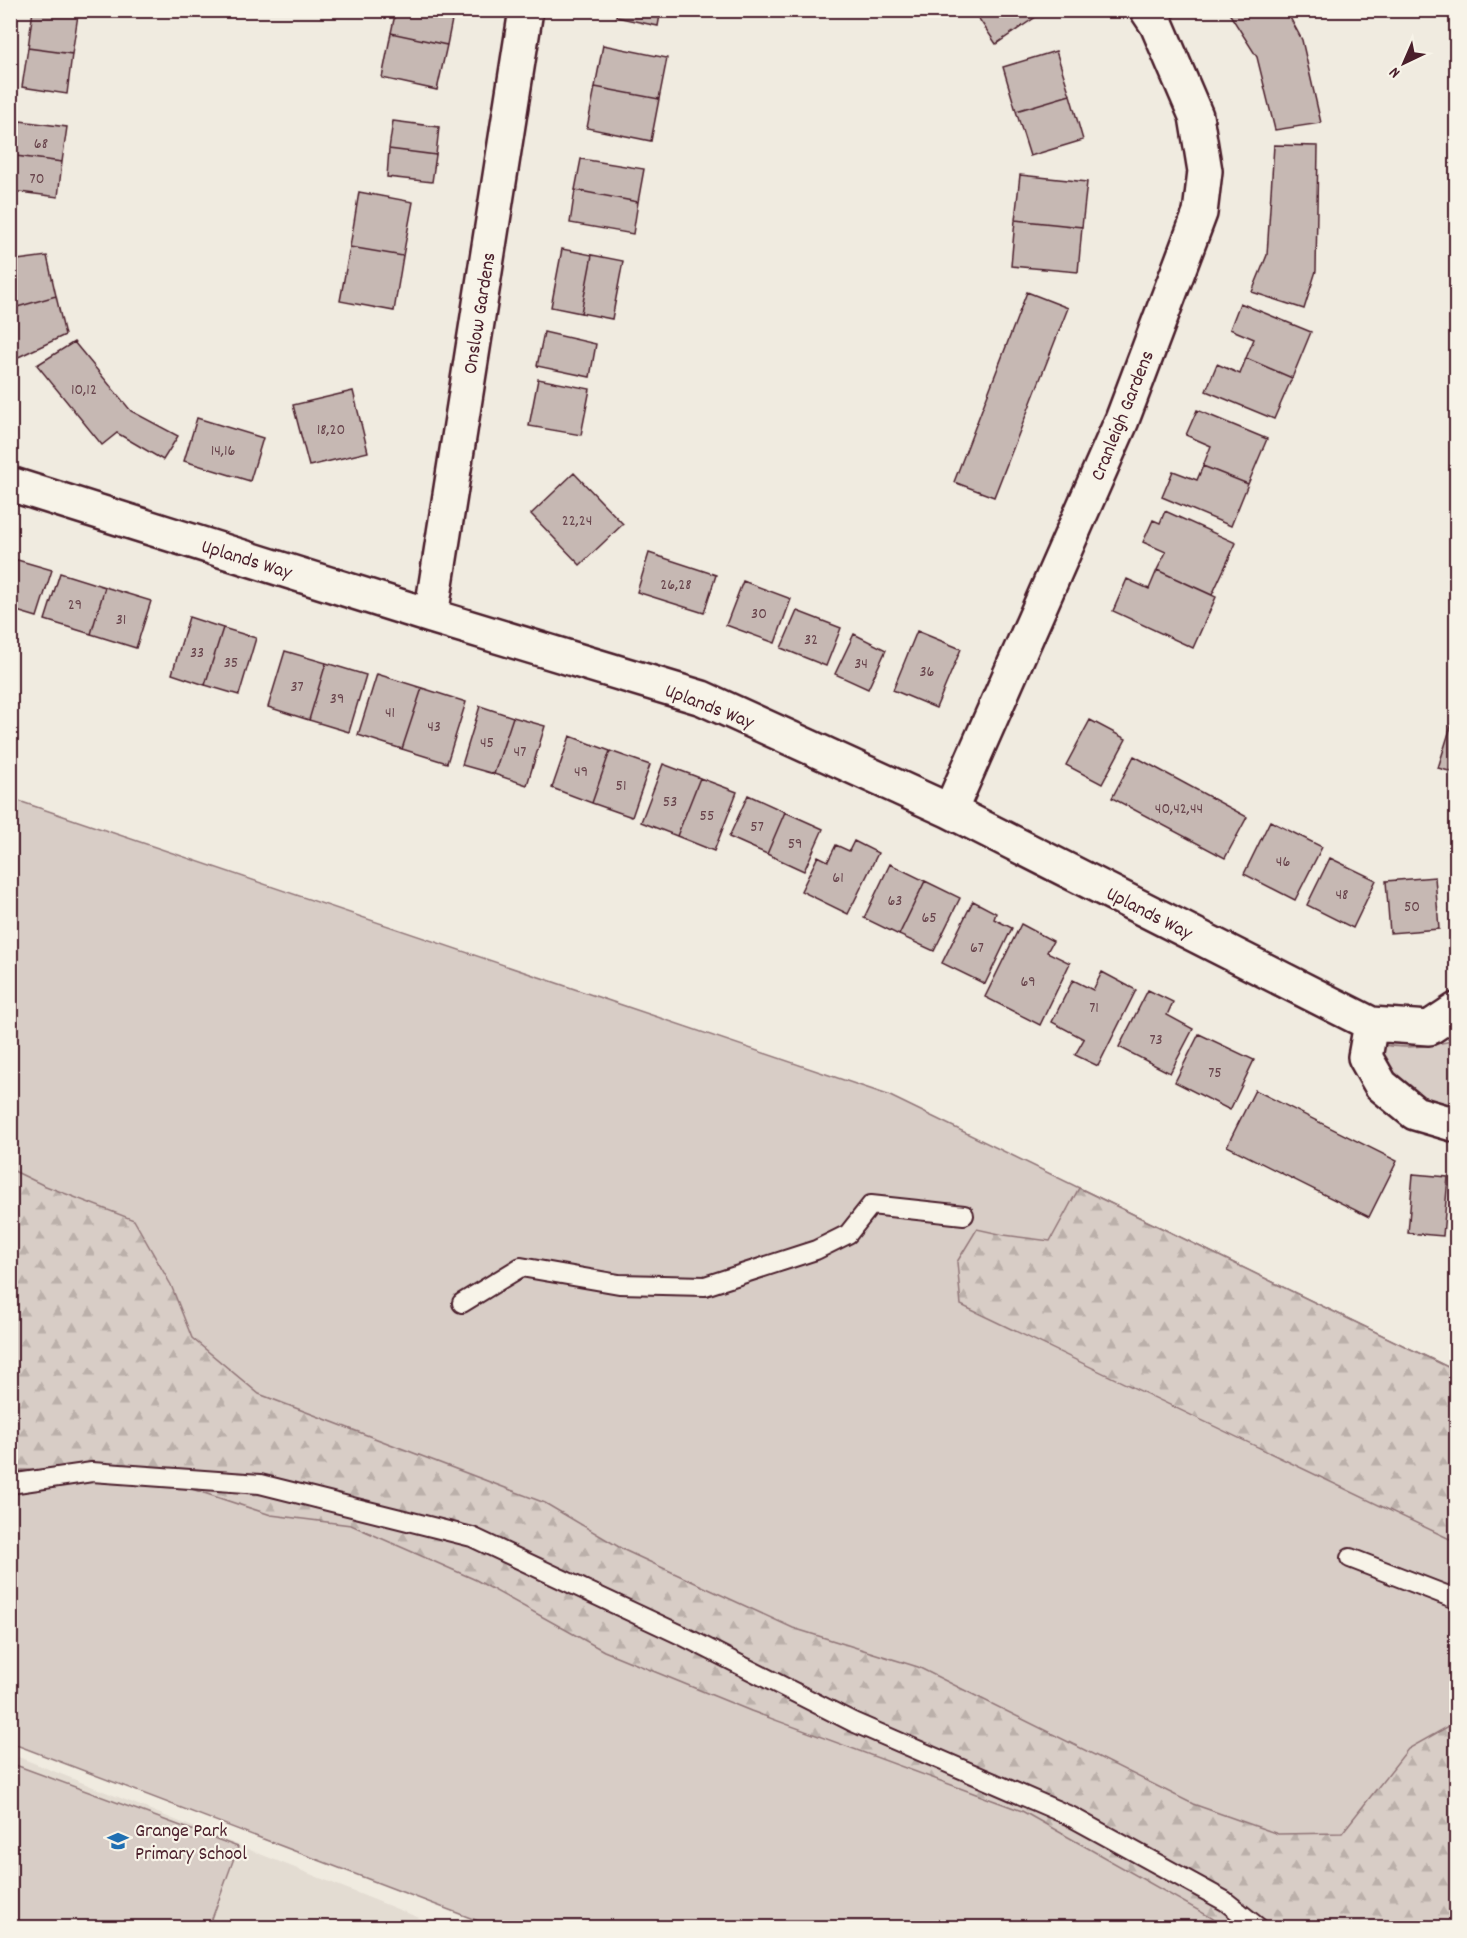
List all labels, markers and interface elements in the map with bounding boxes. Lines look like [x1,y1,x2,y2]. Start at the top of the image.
north arrow [1374,33,1434,93]
text: N [1384,61,1406,83]
house number: 68 [34,133,48,156]
house number: 70 [30,168,44,191]
street label: Onslow Gardens [458,251,504,376]
street label: Cranleigh Gardens [1085,347,1163,486]
house number: 10,12 [71,379,97,402]
house number: 18,20 [317,419,345,442]
house number: 14,16 [211,440,235,463]
house number: 22,24 [562,510,592,533]
street label: Uplands Way [197,534,296,588]
house number: 26,28 [660,574,692,597]
house number: 29 [68,594,82,617]
house number: 30 [751,603,767,626]
house number: 31 [116,609,126,632]
house number: 32 [804,629,818,652]
house number: 33 [190,642,204,665]
house number: 35 [224,652,238,675]
house number: 34 [854,653,868,676]
house number: 36 [920,661,935,684]
house number: 37 [290,676,304,699]
street label: Uplands Way [660,678,758,738]
house number: 39 [330,688,344,711]
house number: 41 [385,702,395,725]
house number: 43 [427,716,441,739]
house number: 45 [480,732,494,755]
house number: 47 [514,741,526,764]
house number: 49 [574,761,588,784]
house number: 51 [616,775,626,798]
house number: 53 [663,791,677,814]
house number: 40,42,44 [1155,798,1203,821]
house number: 55 [700,805,714,828]
house number: 57 [750,816,764,839]
house number: 59 [788,833,802,856]
house number: 46 [1276,851,1290,874]
house number: 61 [832,867,844,890]
street label: Uplands Way [1101,881,1197,949]
house number: 48 [1335,884,1349,907]
house number: 63 [888,890,902,913]
house number: 50 [1404,896,1420,919]
house number: 65 [921,907,937,930]
house number: 67 [970,937,984,960]
house number: 69 [1020,971,1036,994]
house number: 71 [1089,997,1099,1020]
house number: 73 [1149,1029,1163,1052]
house number: 75 [1208,1062,1222,1085]
place label: Grange Park Primary School [135,1818,247,1869]
school or university icon: Grange Park Primary School [106,1829,130,1853]

